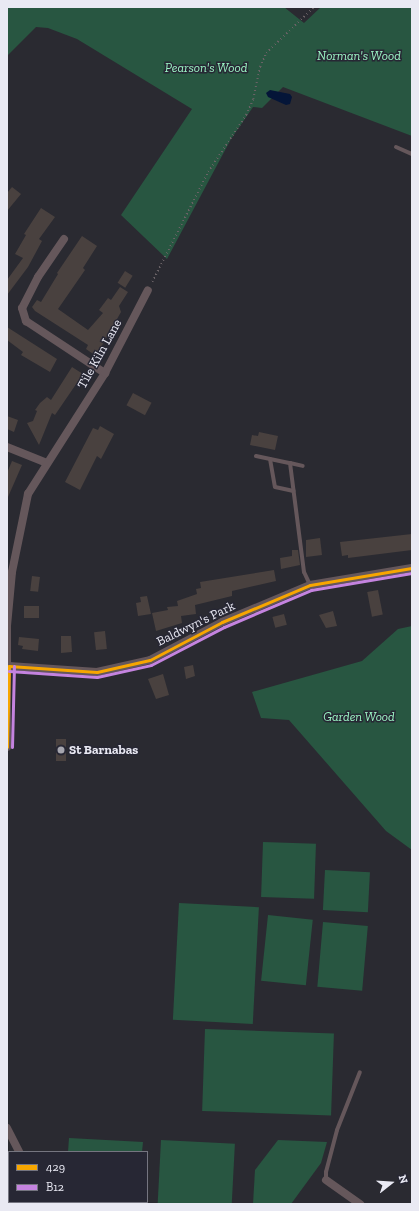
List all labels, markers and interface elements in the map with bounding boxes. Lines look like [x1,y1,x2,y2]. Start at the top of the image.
park label: Norman's Wood [317,48,401,64]
park label: Pearson's Wood [164,60,248,76]
street label: Tile Kiln Lane [75,317,125,391]
street label: Baldwyn's Park [154,598,238,650]
park label: Garden Wood [323,709,395,725]
place label: St Barnabas [69,742,138,758]
marker: St Barnabas [56,745,66,755]
legend [8,1151,148,1203]
text: 429 [46,1160,65,1174]
north arrow [371,1163,411,1203]
text: N [396,1173,410,1185]
text: B12 [46,1180,64,1194]

